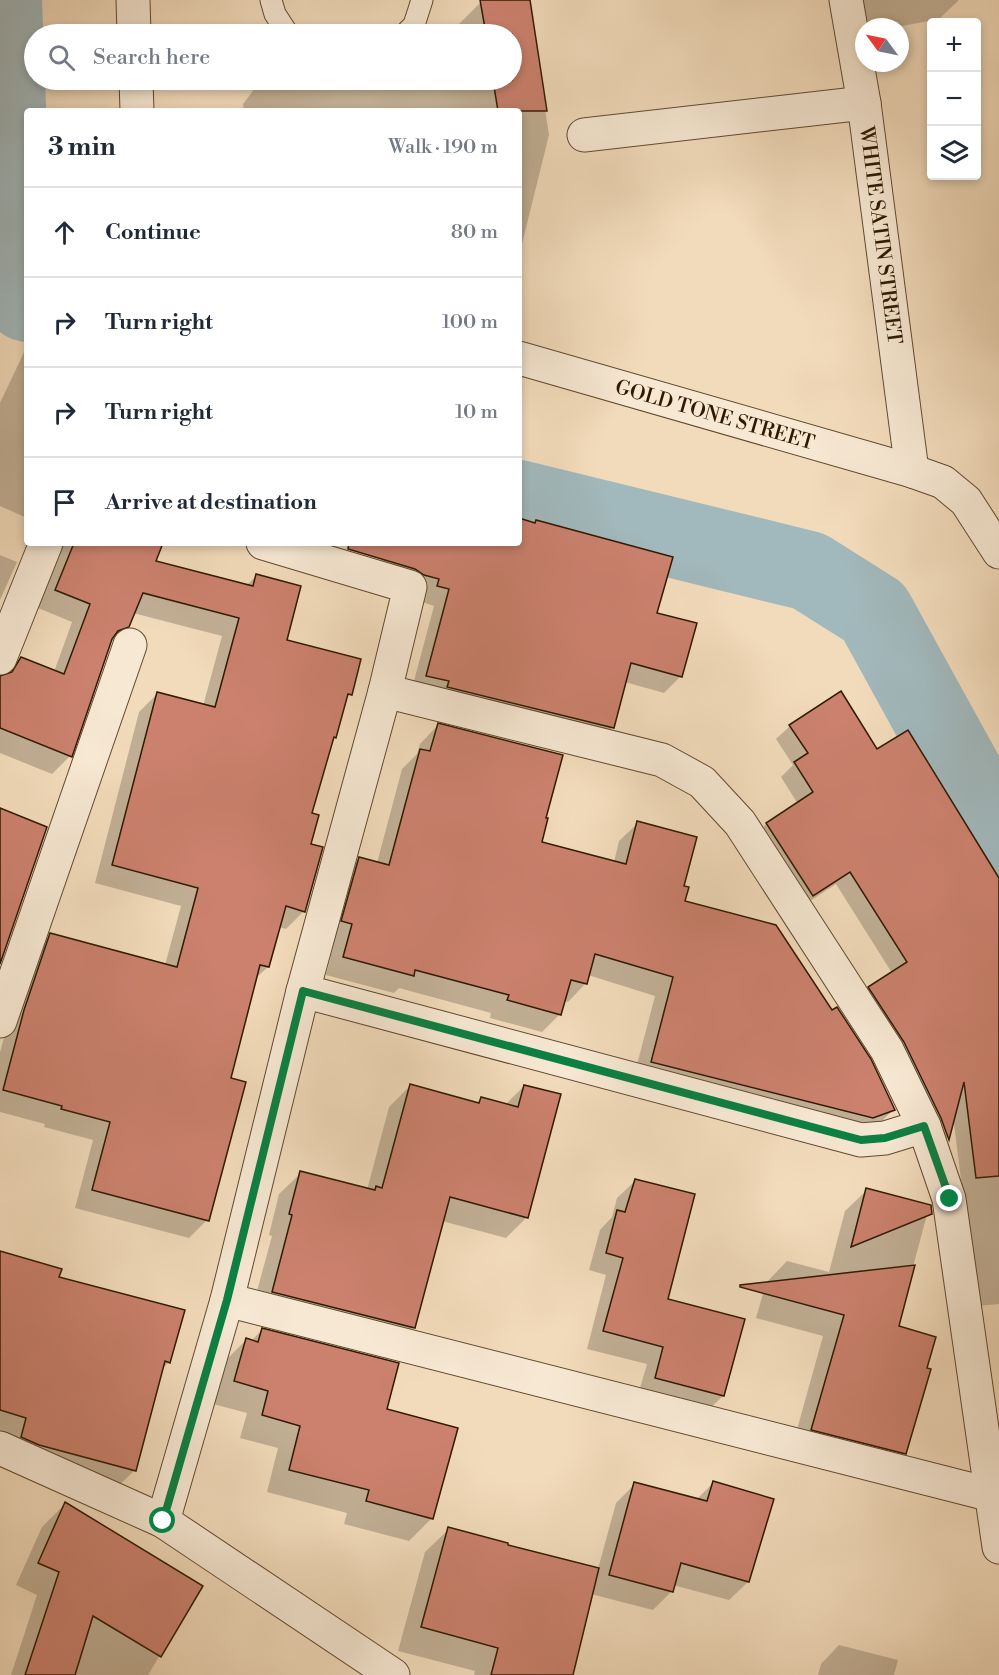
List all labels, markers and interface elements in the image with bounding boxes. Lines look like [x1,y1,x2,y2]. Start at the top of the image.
north arrow [855,18,909,72]
map controls [927,18,981,180]
button: + [927,18,981,72]
search box [24,24,522,90]
icon: search [45,41,78,74]
text: Search here [93,44,210,71]
button: − [927,72,981,126]
street label: WHITE SATIN STREET [853,124,906,346]
button: layers [927,126,981,180]
text: 3 min [48,131,116,163]
text: Walk · 190 m [388,135,498,160]
icon: ahead [48,216,81,249]
text: Continue [105,219,201,246]
text: 80 m [451,220,498,245]
icon: right [48,306,81,339]
text: Turn right [105,309,213,336]
text: 100 m [442,310,498,335]
street label: GOLD TONE STREET [612,375,817,456]
icon: right [48,396,81,429]
text: Turn right [105,399,213,426]
text: 10 m [455,400,498,425]
icon: arrive [48,486,81,519]
text: Arrive at destination [105,489,317,516]
route end [936,1185,962,1211]
route start [149,1507,175,1533]

